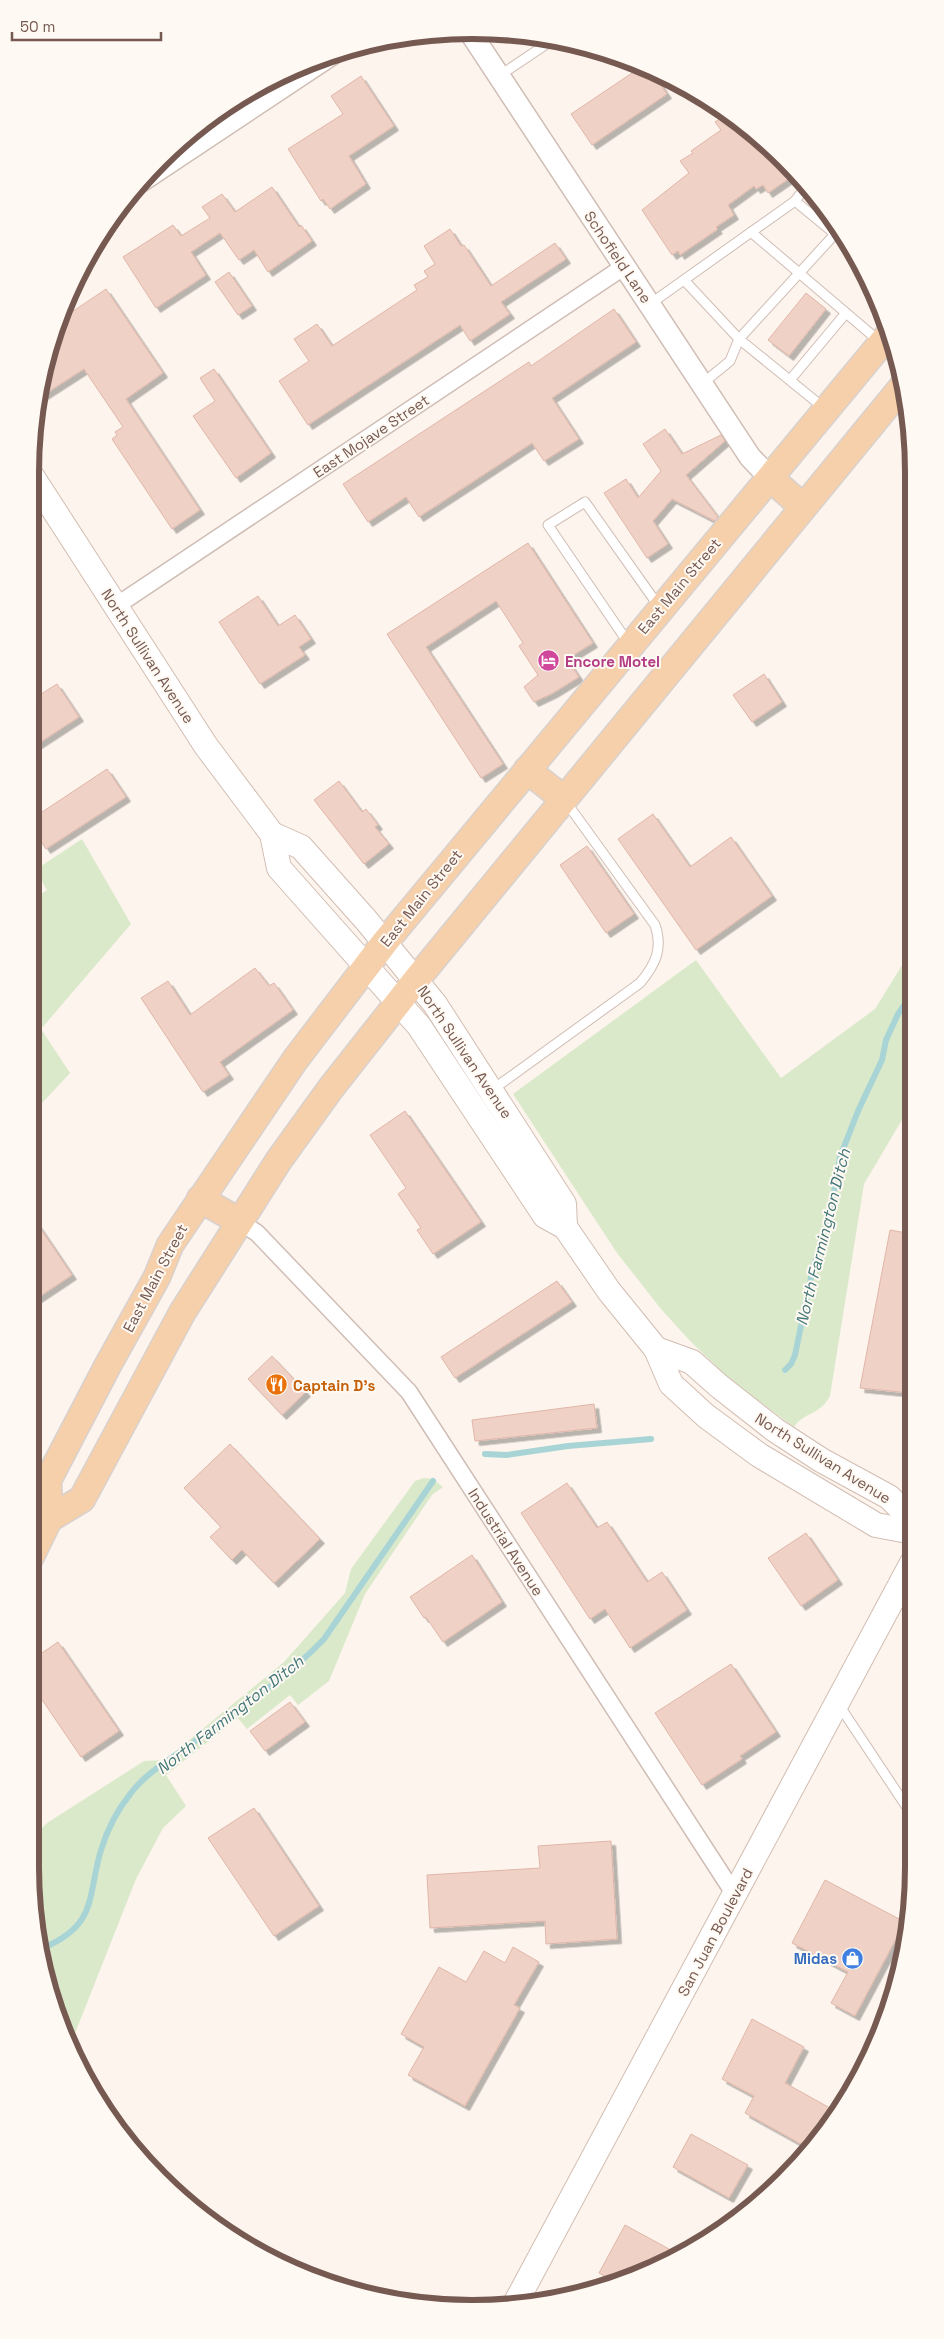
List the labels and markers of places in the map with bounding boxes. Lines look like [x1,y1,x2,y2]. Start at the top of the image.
hotel icon: Encore Motel [537,649,561,673]
place label: Encore Motel [565,652,660,671]
restaurant icon: Captain D's [265,1373,289,1397]
place label: Captain D's [293,1376,375,1395]
shop icon: Midas [841,1946,865,1970]
place label: Midas [794,1949,837,1968]

